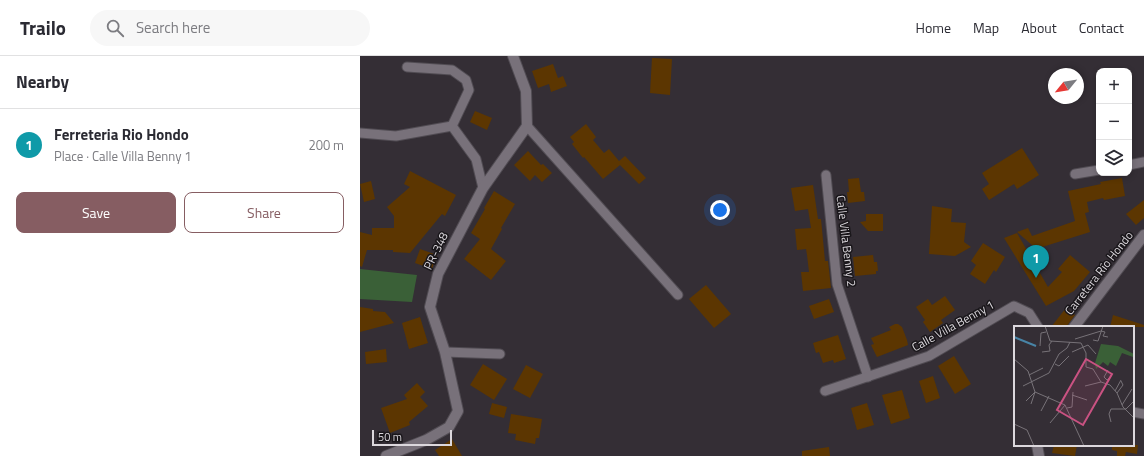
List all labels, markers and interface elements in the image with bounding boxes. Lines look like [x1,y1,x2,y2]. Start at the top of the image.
search box [90,10,370,46]
text: Trailo [20,13,66,42]
text: Search here [136,16,210,39]
icon: search [104,17,126,39]
text: Home [916,17,951,38]
text: Map [973,17,999,38]
text: About [1021,17,1057,38]
text: Contact [1079,17,1124,38]
north arrow [1048,68,1084,104]
map controls [1096,68,1132,176]
button: + [1096,68,1132,104]
text: Nearby [16,69,69,95]
button: − [1096,104,1132,140]
text: Ferreteria Rio Hondo [54,123,189,146]
text: 1 [25,135,33,155]
text: 200 m [308,135,344,155]
button: layers [1096,140,1132,176]
text: Place · Calle Villa Benny 1 [54,146,192,166]
button: Save [16,192,176,233]
button: Share [184,192,344,233]
street label: Calle Villa Benny 2 [831,194,862,288]
your location [710,200,730,220]
street label: Carretera Río Hondo [1060,227,1138,319]
street label: PR-348 [418,228,453,273]
pin: 1 [1023,245,1049,278]
street label: Calle Villa Benny 1 [908,295,998,356]
inset map [1014,326,1134,446]
scale bar [372,428,452,447]
text: 50 m [378,429,402,445]

